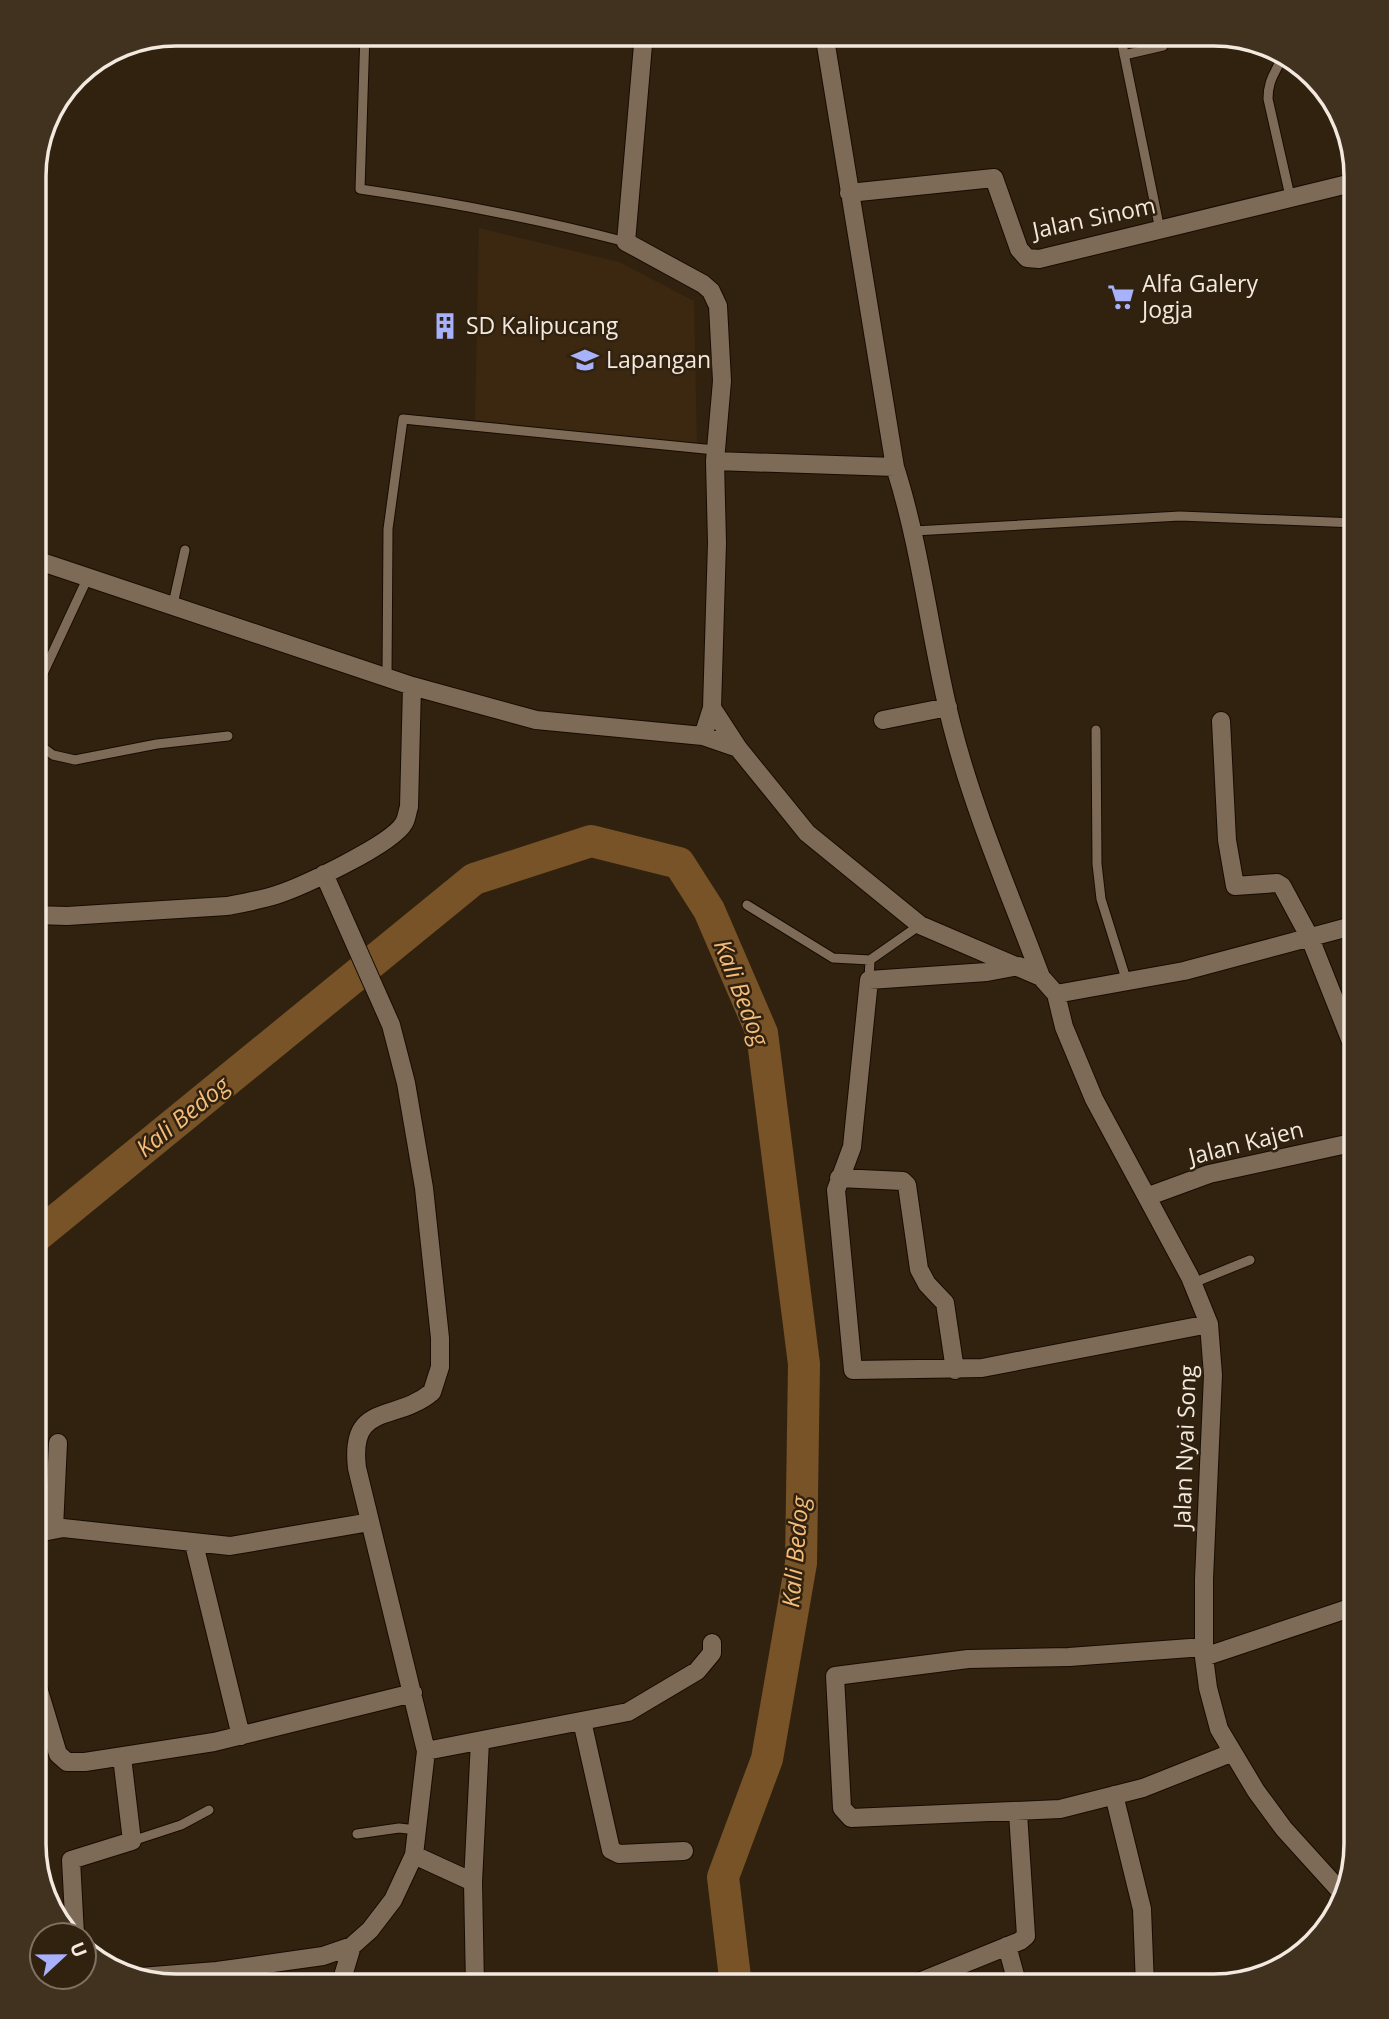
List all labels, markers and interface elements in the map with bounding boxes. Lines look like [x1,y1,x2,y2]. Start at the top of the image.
street label: Jalan Sinom [1027,188,1158,246]
place label: Alfa Galery Jogja [1140,267,1258,325]
supermarket icon: Alfa Galery Jogja [1106,282,1136,312]
place label: SD Kalipucang [466,309,619,341]
building icon: SD Kalipucang [430,311,460,341]
place label: Lapangan [606,343,711,375]
school or university icon: Lapangan [570,345,600,375]
water label: Kali Bedog [707,934,778,1052]
water label: Kali Bedog [128,1067,237,1164]
street label: Jalan Kajen [1183,1112,1307,1172]
street label: Jalan Nyai Song [1165,1364,1203,1532]
water label: Kali Bedog [773,1493,816,1609]
north arrow [28,1921,98,1991]
text: U [64,1938,94,1961]

